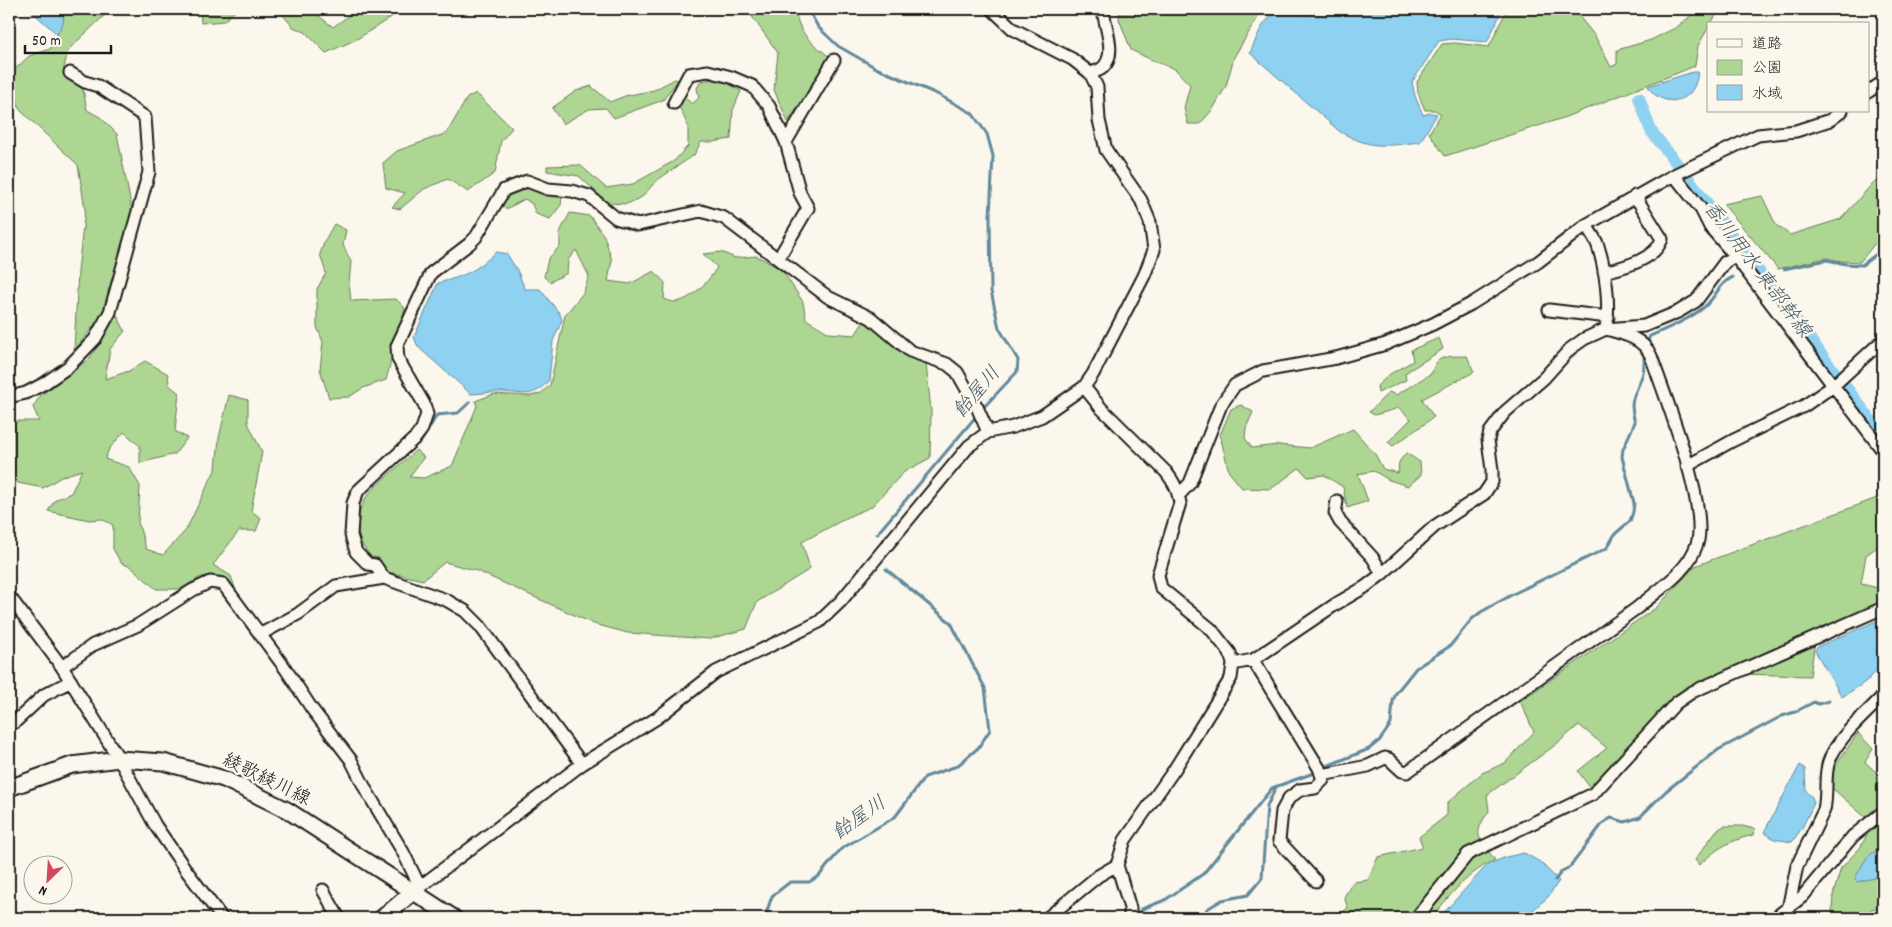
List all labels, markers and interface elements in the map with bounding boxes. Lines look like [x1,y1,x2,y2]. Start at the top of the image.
scale bar [25,22,111,54]
legend [1707,22,1870,112]
text: 50 m [32,31,61,53]
text: 道路 [1752,34,1782,56]
text: 公園 [1752,58,1782,80]
text: 水域 [1752,84,1782,106]
water label: 香川用水 東部幹線 [1695,196,1817,345]
water label: 飴屋川 [948,361,1008,425]
street label: 綾歌綾川線 [217,748,315,814]
water label: 飴屋川 [827,790,893,848]
north arrow [22,854,72,904]
text: N [36,879,51,900]

